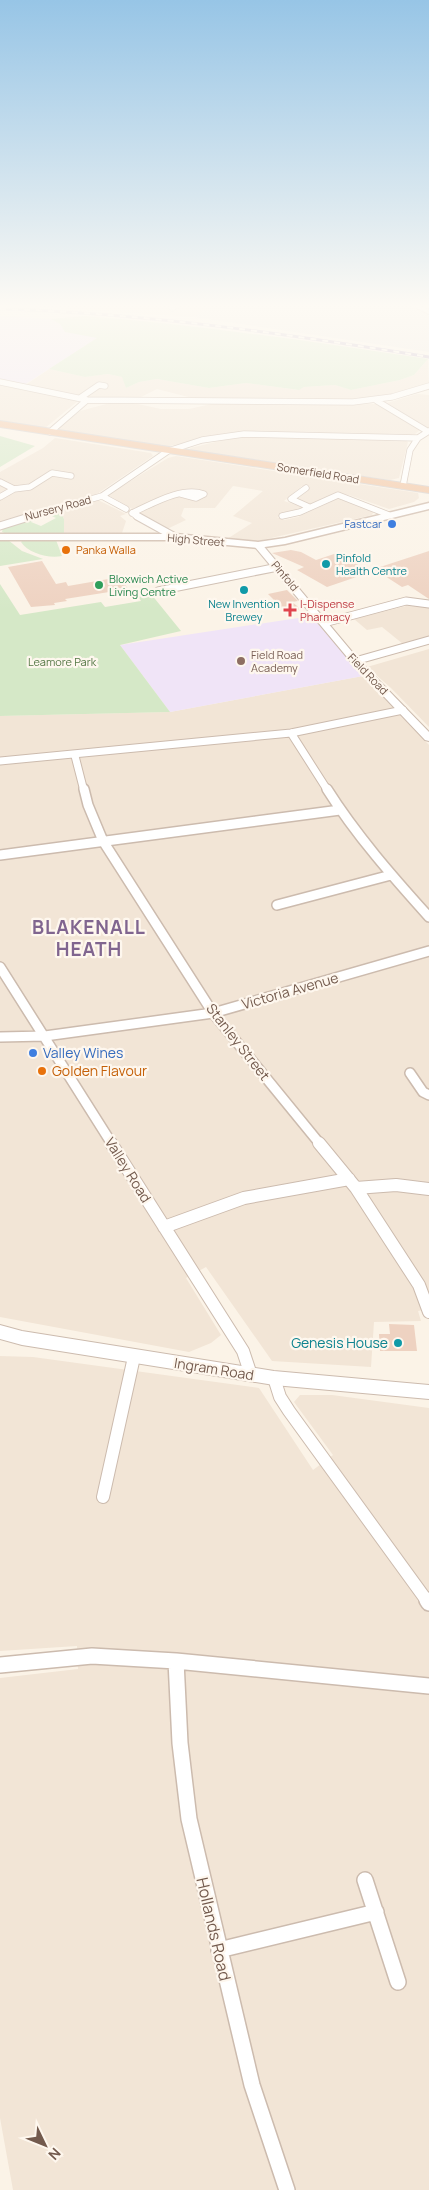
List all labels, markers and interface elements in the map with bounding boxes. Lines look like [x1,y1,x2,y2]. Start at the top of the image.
street label: Somerfield Road [276,459,360,486]
street label: Nursery Road [23,491,93,524]
place label: Fastcar [344,516,382,531]
marker: Fastcar [386,518,398,530]
street label: High Street [167,530,225,549]
place label: Panka Walla [76,542,136,557]
marker: Panka Walla [60,544,72,556]
place label: Pinfold Health Centre [336,550,408,578]
street label: Pinfold [268,557,302,594]
marker: Pinfold Health Centre [320,558,332,570]
place label: Bloxwich Active Living Centre [109,571,189,599]
marker: Bloxwich Active Living Centre [93,579,105,591]
marker: New Invention Brewey [238,584,250,596]
place label: New Invention Brewey [208,596,280,624]
place label: I-Dispense Pharmacy [300,596,355,624]
marker: I-Dispense Pharmacy [284,604,296,616]
place label: Field Road Academy [251,647,303,675]
street label: Field Road [345,650,392,698]
park label: Leamore Park [28,654,97,669]
marker: Field Road Academy [235,655,247,667]
district label: BLAKENALL HEATH [32,914,146,962]
street label: Victoria Avenue [239,968,340,1013]
street label: Stanley Street [202,999,275,1084]
place label: Valley Wines [43,1043,123,1062]
marker: Valley Wines [27,1047,39,1059]
place label: Golden Flavour [52,1061,147,1080]
marker: Golden Flavour [36,1065,48,1077]
street label: Valley Road [101,1134,156,1206]
place label: Genesis House [291,1333,388,1352]
marker: Genesis House [392,1337,404,1349]
street label: Ingram Road [173,1353,255,1384]
street label: Hollands Road [191,1875,237,1983]
north arrow [20,2120,70,2170]
text: N [44,2144,65,2164]

